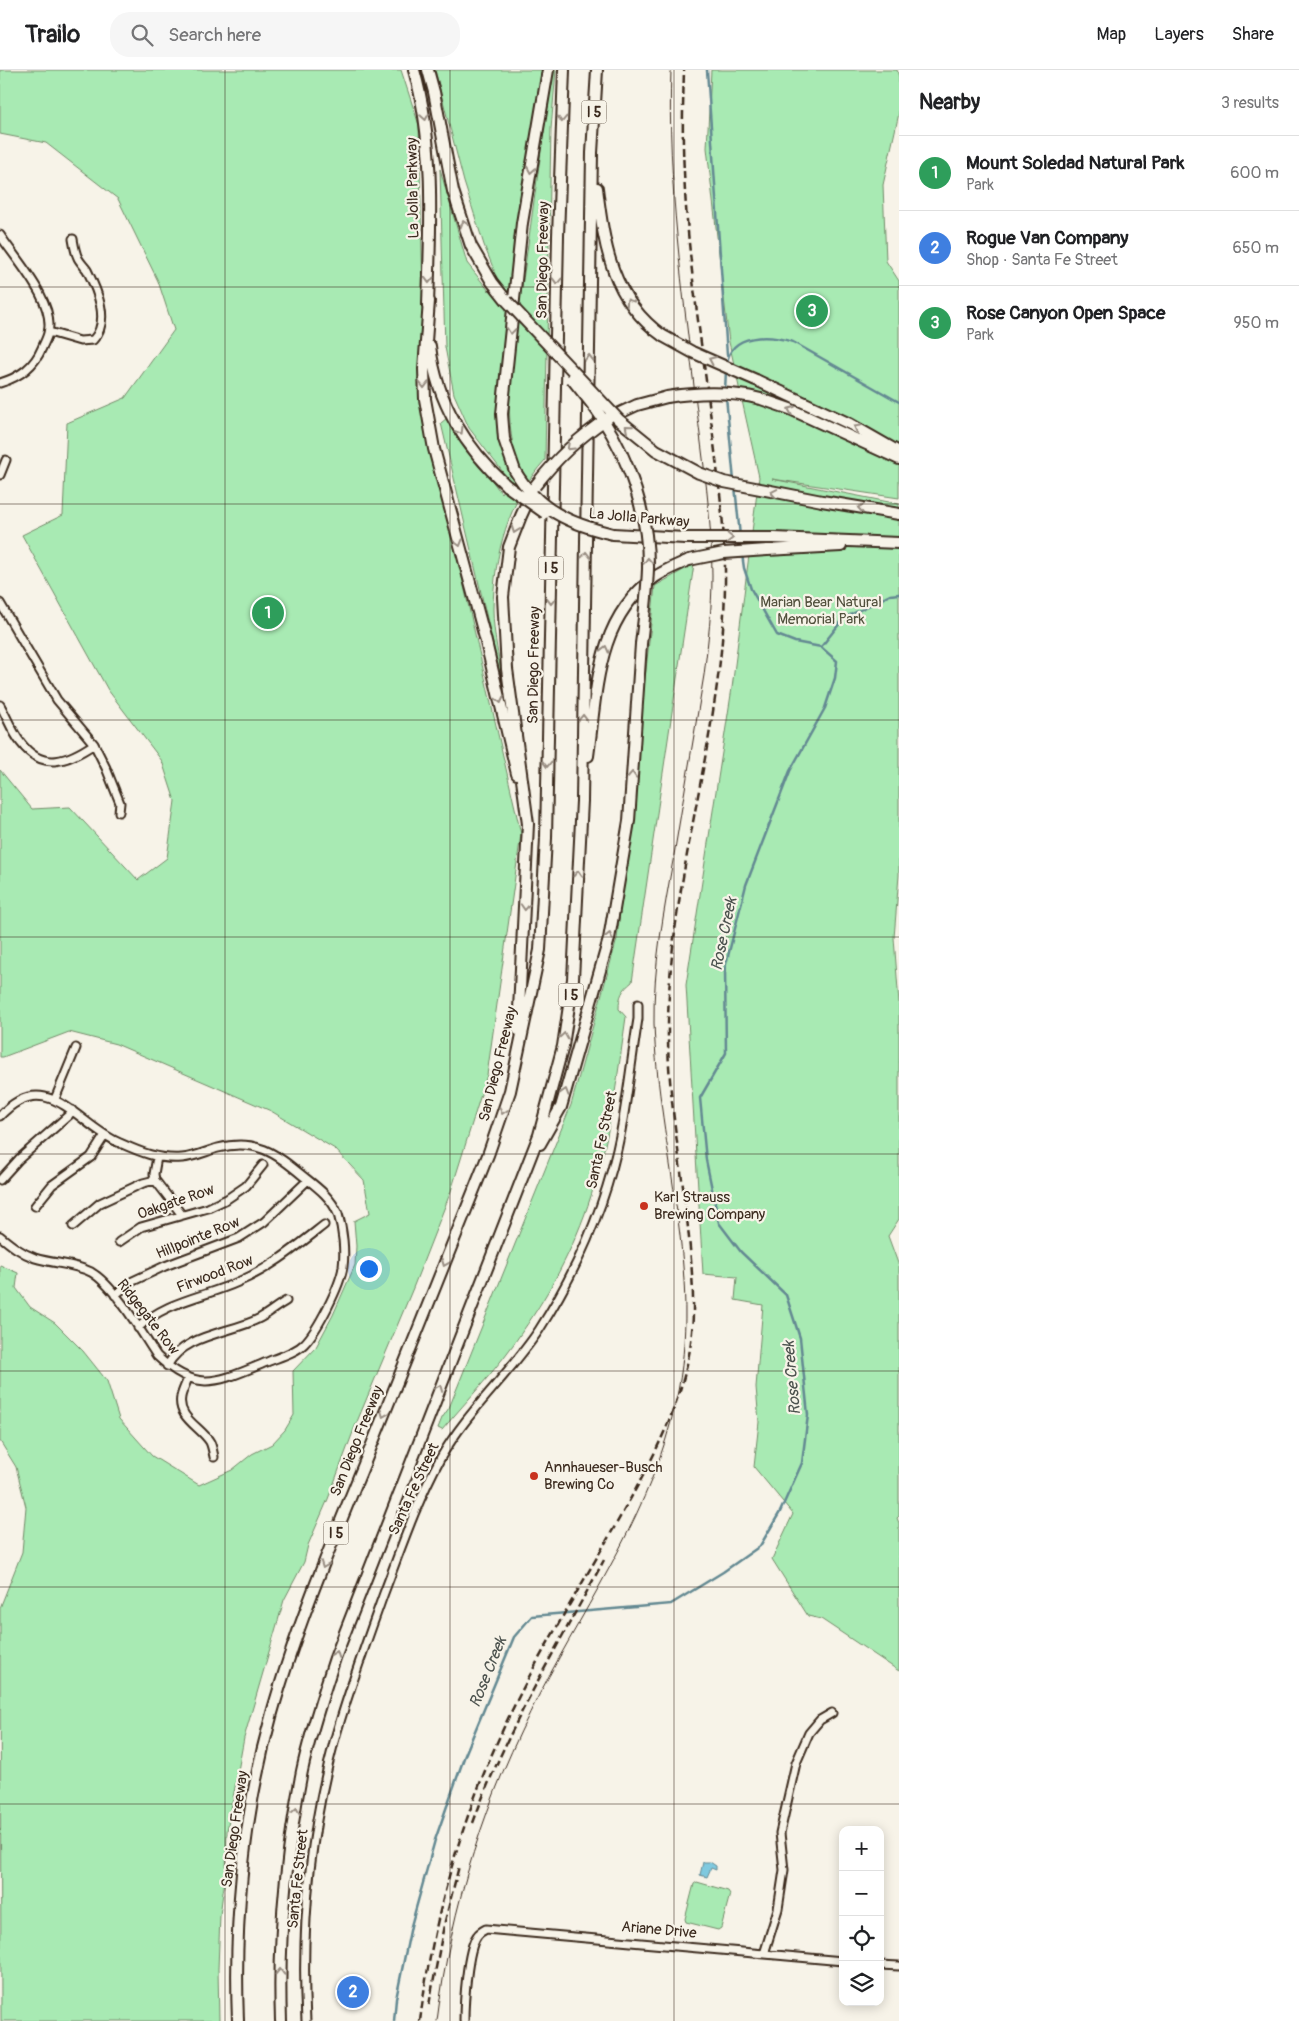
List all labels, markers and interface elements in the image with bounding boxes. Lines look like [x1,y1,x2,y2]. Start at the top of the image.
search box [110,12,460,57]
text: Trailo [25,20,80,49]
icon: search [128,21,156,49]
text: Search here [168,23,261,47]
text: Map [1097,23,1126,46]
text: Layers [1154,23,1204,46]
text: Share [1232,23,1274,46]
text: Nearby [919,89,980,116]
text: 3 results [1221,93,1279,113]
road number: I 5 [582,101,606,124]
one-way arrow [419,113,429,122]
one-way arrow [557,115,568,123]
street label: La Jolla Parkway [403,137,423,239]
text: Mount Soledad Natural Park [966,151,1184,175]
text: 1 [932,163,938,183]
text: 600 m [1230,163,1279,183]
one-way arrow [527,165,537,174]
text: Park [966,175,994,195]
street label: San Diego Freeway [532,200,554,319]
one-way arrow [459,220,469,229]
text: Rogue Van Company [966,226,1128,250]
text: 2 [931,238,939,258]
text: 650 m [1232,238,1279,258]
text: Shop · Santa Fe Street [966,250,1118,270]
one-way arrow [424,276,434,284]
one-way arrow [552,278,562,285]
pin: 3 [796,292,828,330]
one-way arrow [626,298,635,308]
text: Rose Canyon Open Space [966,301,1165,325]
text: 3 [931,313,939,333]
text: 950 m [1233,313,1279,333]
text: Park [966,325,994,345]
one-way arrow [506,327,517,335]
one-way arrow [584,353,594,361]
one-way arrow [708,356,717,367]
one-way arrow [419,381,430,389]
one-way arrow [787,405,796,416]
one-way arrow [853,424,862,434]
one-way arrow [624,425,633,434]
one-way arrow [454,426,464,435]
one-way arrow [566,441,575,450]
one-way arrow [770,488,778,498]
one-way arrow [856,503,865,513]
street label: La Jolla Parkway [588,504,691,532]
one-way arrow [511,526,521,534]
one-way arrow [726,533,734,543]
one-way arrow [454,539,464,547]
one-way arrow [581,551,591,558]
road number: I 5 [538,556,564,579]
one-way arrow [642,557,653,565]
park label: Marian Bear Natural Memorial Park [760,593,882,629]
pin: 1 [252,594,284,632]
one-way arrow [546,598,556,605]
street label: San Diego Freeway [523,605,545,724]
one-way arrow [599,646,609,654]
one-way arrow [494,696,505,705]
one-way arrow [578,713,588,721]
one-way arrow [542,760,553,768]
one-way arrow [626,771,637,779]
one-way arrow [573,870,584,878]
water label: Rose Creek [707,894,742,972]
one-way arrow [519,904,530,912]
one-way arrow [604,932,614,940]
road number: I 5 [558,984,584,1006]
street label: San Diego Freeway [475,1004,522,1123]
one-way arrow [559,1031,569,1040]
street label: Santa Fe Street [582,1088,622,1191]
one-way arrow [560,1089,570,1097]
one-way arrow [499,1107,509,1115]
street label: Oakgate Row [135,1180,217,1224]
place label: Karl Strauss Brewing Company [654,1188,766,1224]
marker: Karl Strauss Brewing Company [638,1200,650,1212]
street label: Hillpointe Row [153,1213,243,1263]
street label: Firwood Row [174,1251,256,1297]
your location [356,1256,382,1282]
one-way arrow [441,1258,451,1267]
street label: Ridgegate Row [112,1275,184,1359]
water label: Rose Creek [779,1339,805,1416]
street label: San Diego Freeway [326,1382,388,1499]
one-way arrow [433,1384,443,1393]
one-way arrow [380,1409,391,1418]
street label: Santa Fe Street [384,1439,444,1538]
place label: Annhaueser-Busch Brewing Co [544,1458,663,1494]
marker: Annhaueser-Busch Brewing Co [528,1470,540,1482]
road number: I 5 [324,1522,348,1545]
one-way arrow [320,1560,330,1568]
water label: Rose Creek [465,1633,512,1710]
one-way arrow [330,1650,340,1659]
street label: San Diego Freeway [217,1769,253,1889]
one-way arrow [290,1806,301,1814]
map controls [839,1826,884,2006]
button: + [839,1826,884,1871]
street label: Santa Fe Street [283,1827,313,1930]
button: − [839,1871,884,1916]
button: locate [839,1916,884,1961]
street label: Ariane Drive [621,1917,698,1943]
button: layers [839,1961,884,2006]
one-way arrow [275,1968,285,1976]
pin: 2 [337,1973,369,2011]

